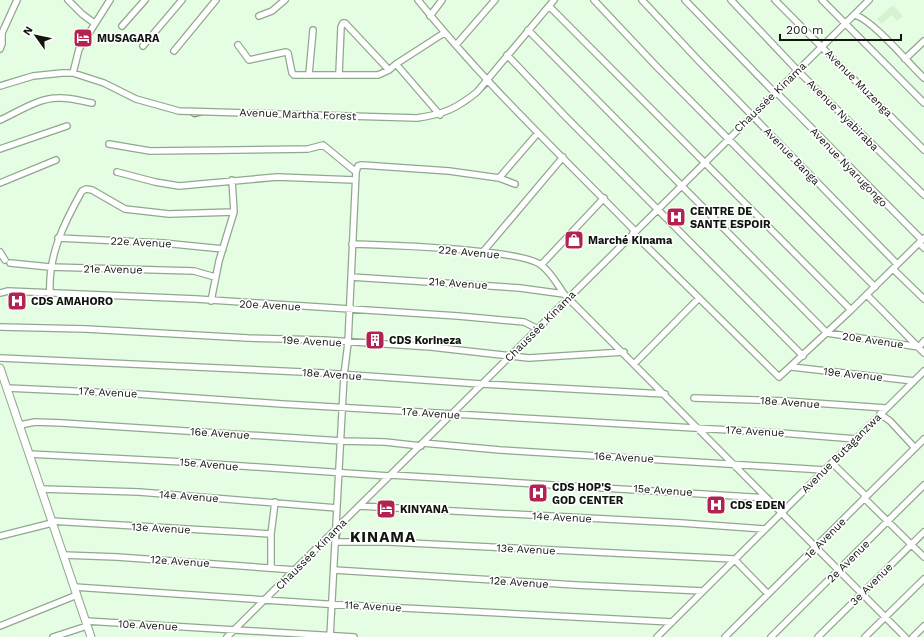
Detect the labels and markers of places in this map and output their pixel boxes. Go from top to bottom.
hotel icon: MUSAGARA [72,27,94,49]
place label: MUSAGARA [97,32,160,45]
place label: CENTRE DE SANTE ESPOIR [690,205,771,231]
hospital icon: CENTRE DE SANTE ESPOIR [665,206,687,228]
shop icon: Marché Kinama [563,229,585,251]
place label: Marché Kinama [588,234,673,247]
hospital icon: CDS AMAHORO [6,290,28,312]
place label: CDS AMAHORO [31,295,113,308]
building icon: CDS Korineza [364,329,386,351]
place label: CDS Korineza [389,334,462,347]
place label: CDS HOP'S GOD CENTER [552,481,624,507]
hospital icon: CDS HOP'S GOD CENTER [527,482,549,504]
hospital icon: CDS EDEN [705,494,727,516]
hotel icon: KINYANA [375,498,397,520]
place label: CDS EDEN [730,499,786,512]
place label: KINYANA [400,503,449,516]

